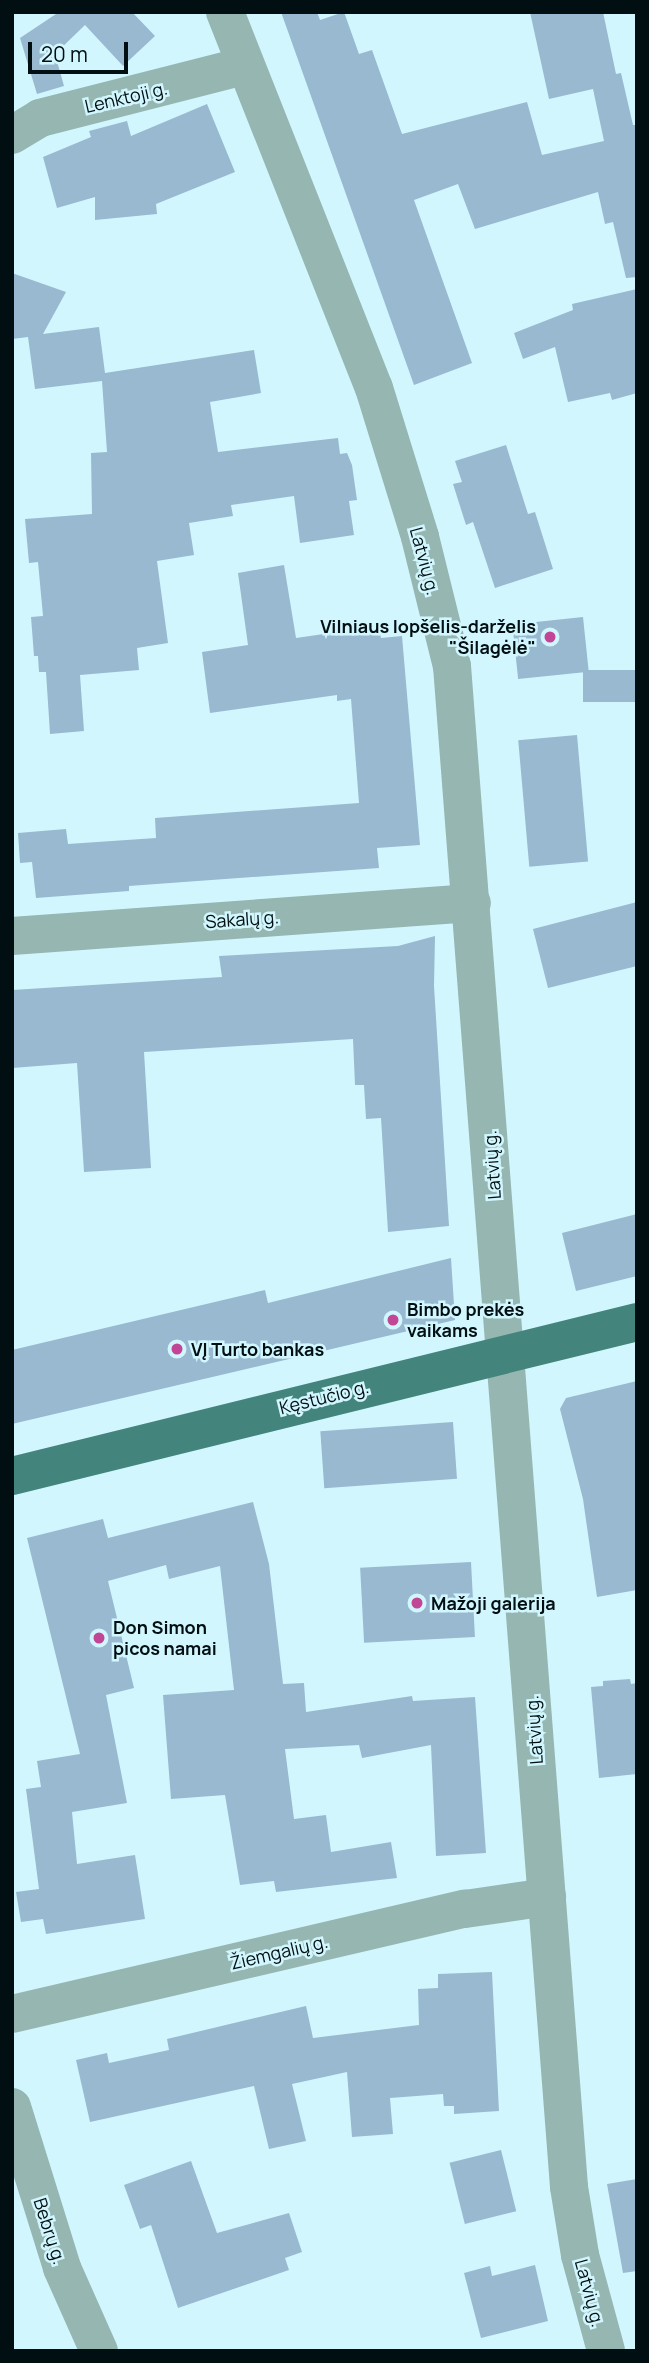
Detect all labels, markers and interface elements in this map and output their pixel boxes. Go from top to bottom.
scale bar [32,28,131,72]
text: 20 m [41,40,88,68]
street label: Lenktoji g. [83,77,169,117]
street label: Latvių g. [406,525,444,597]
place label: Vilniaus lopšelis-darželis "Šilagėlė" [320,616,536,658]
marker: Vilniaus lopšelis-darželis "Šilagėlė" [542,629,558,645]
street label: Sakalų g. [204,906,280,932]
street label: Latvių g. [479,1130,505,1200]
place label: Bimbo prekės vaikams [407,1299,524,1342]
marker: Bimbo prekės vaikams [385,1312,401,1328]
place label: VĮ Turto bankas [191,1338,324,1360]
marker: VĮ Turto bankas [169,1341,185,1357]
street label: Kęstučio g. [277,1375,371,1419]
place label: Mažoji galerija [431,1592,556,1614]
marker: Mažoji galerija [409,1595,425,1611]
place label: Don Simon picos namai [113,1617,217,1660]
marker: Don Simon picos namai [91,1630,107,1646]
street label: Latvių g. [521,1695,547,1765]
street label: Žiemgalių g. [228,1930,330,1974]
street label: Bebrų g. [29,2195,71,2267]
street label: Latvių g. [571,2257,609,2329]

